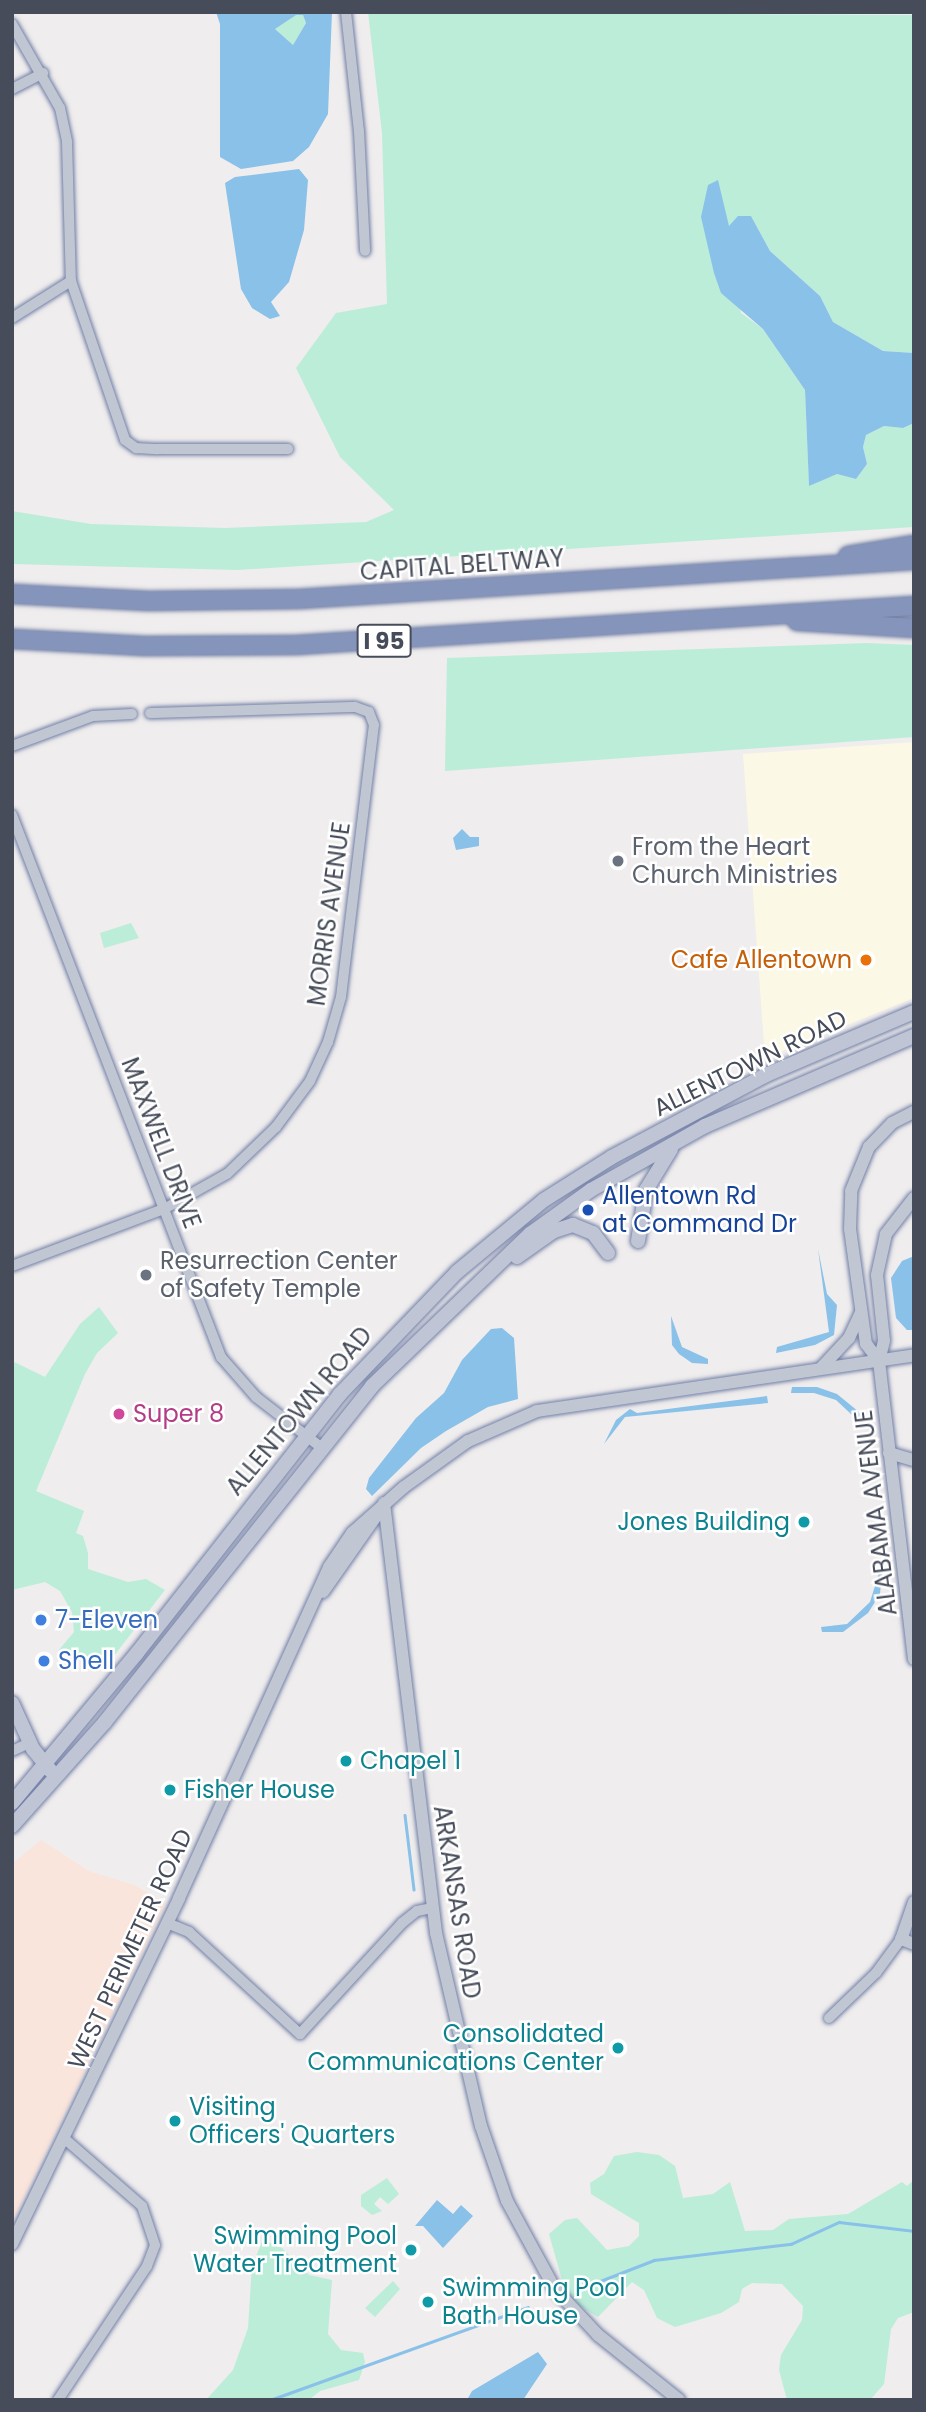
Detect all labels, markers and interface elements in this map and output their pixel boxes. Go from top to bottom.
street label: CAPITAL BELTWAY [359,544,565,586]
road number: I 95 [356,622,412,660]
street label: MORRIS AVENUE [302,820,356,1008]
place label: From the Heart Church Ministries [632,833,838,889]
marker: From the Heart Church Ministries [610,853,626,869]
place label: Cafe Allentown [671,946,852,974]
marker: Cafe Allentown [858,952,874,968]
street label: ALLENTOWN ROAD [649,1004,851,1122]
street label: MAXWELL DRIVE [115,1054,207,1232]
place label: Allentown Rd at Command Dr [602,1182,797,1238]
marker: Allentown Rd at Command Dr [580,1202,596,1218]
place label: Resurrection Center of Safety Temple [160,1247,398,1303]
marker: Resurrection Center of Safety Temple [138,1267,154,1283]
street label: ALLENTOWN ROAD [220,1321,378,1501]
place label: Super 8 [133,1400,224,1428]
marker: Super 8 [111,1406,127,1422]
street label: ALABAMA AVENUE [849,1409,903,1617]
place label: Jones Building [617,1508,790,1536]
marker: Jones Building [796,1514,812,1530]
place label: 7-Eleven [55,1606,158,1634]
marker: 7-Eleven [33,1612,49,1628]
place label: Shell [58,1647,114,1675]
marker: Shell [36,1653,52,1669]
place label: Chapel 1 [360,1747,461,1775]
marker: Chapel 1 [338,1753,354,1769]
place label: Fisher House [184,1776,335,1804]
marker: Fisher House [162,1782,178,1798]
street label: ARKANSAS ROAD [427,1803,487,2001]
street label: WEST PERIMETER ROAD [62,1824,198,2074]
place label: Consolidated Communications Center [308,2020,604,2076]
marker: Consolidated Communications Center [610,2040,626,2056]
place label: Visiting Officers' Quarters [189,2093,395,2149]
marker: Visiting Officers' Quarters [167,2113,183,2129]
place label: Swimming Pool Water Treatment [193,2222,397,2278]
marker: Swimming Pool Water Treatment [403,2242,419,2258]
place label: Swimming Pool Bath House [442,2274,626,2330]
marker: Swimming Pool Bath House [420,2294,436,2310]

